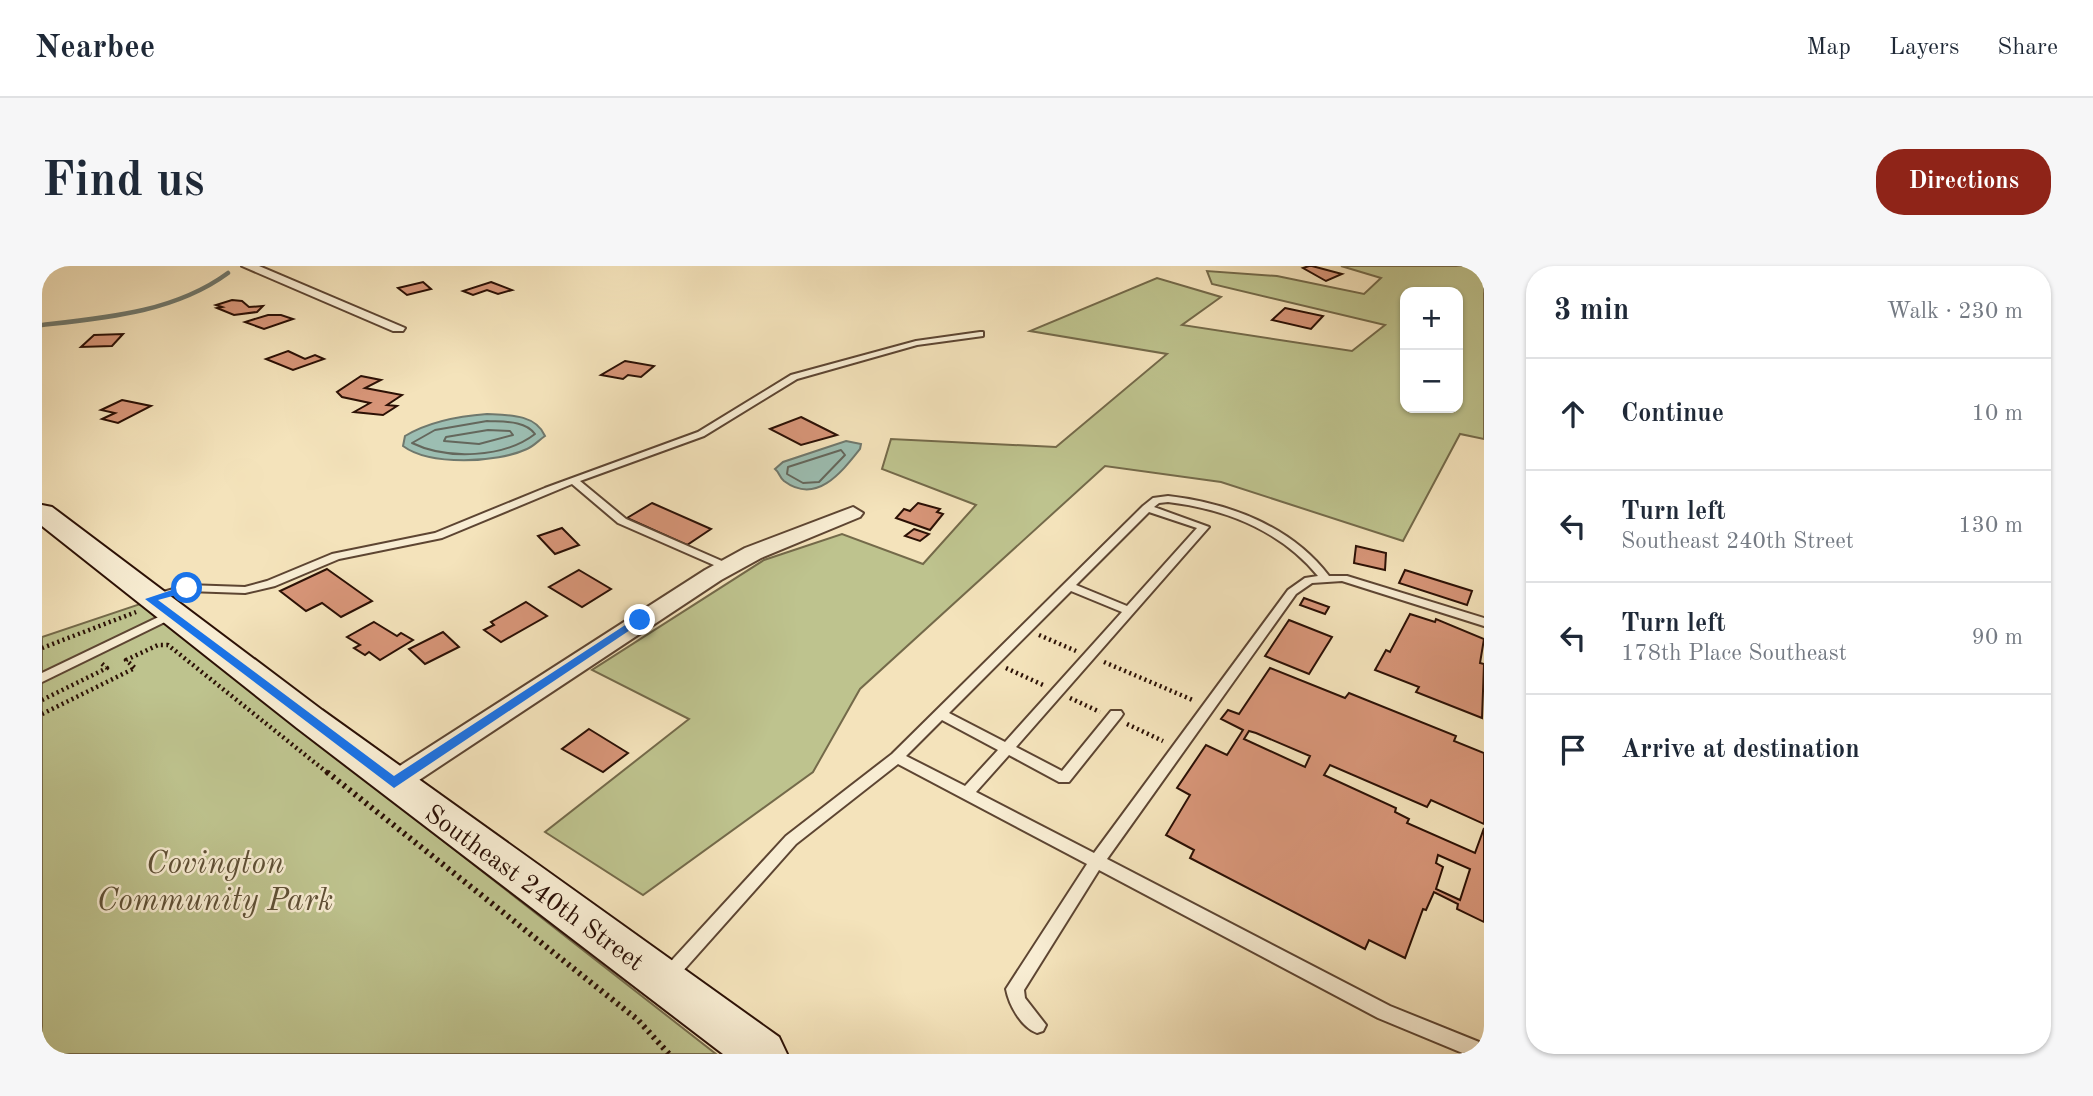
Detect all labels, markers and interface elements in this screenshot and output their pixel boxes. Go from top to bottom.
text: Nearbee [35,32,155,65]
text: Map [1807,36,1851,60]
text: Layers [1889,36,1959,60]
text: Share [1997,36,2058,60]
button: Directions [1876,149,2051,215]
text: Find us [42,158,205,207]
map controls [1400,287,1463,413]
button: + [1400,287,1463,350]
text: 3 min [1554,296,1629,326]
text: Walk · 230 m [1887,300,2023,323]
button: − [1400,350,1463,413]
icon: ahead [1554,395,1592,433]
text: Continue [1621,401,1724,427]
text: 10 m [1972,402,2023,425]
text: Turn left [1621,499,1726,525]
icon: left [1554,507,1592,545]
text: 130 m [1958,514,2023,537]
text: Southeast 240th Street [1621,530,1854,553]
route start [171,572,202,603]
route end [624,604,655,635]
text: Turn left [1621,611,1726,637]
icon: left [1554,619,1592,657]
text: 90 m [1972,626,2023,649]
text: 178th Place Southeast [1621,642,1847,665]
icon: arrive [1554,731,1592,769]
text: Arrive at destination [1621,737,1860,763]
street label: Southeast 240th Street [420,801,648,977]
park label: Covington Community Park [97,849,333,918]

